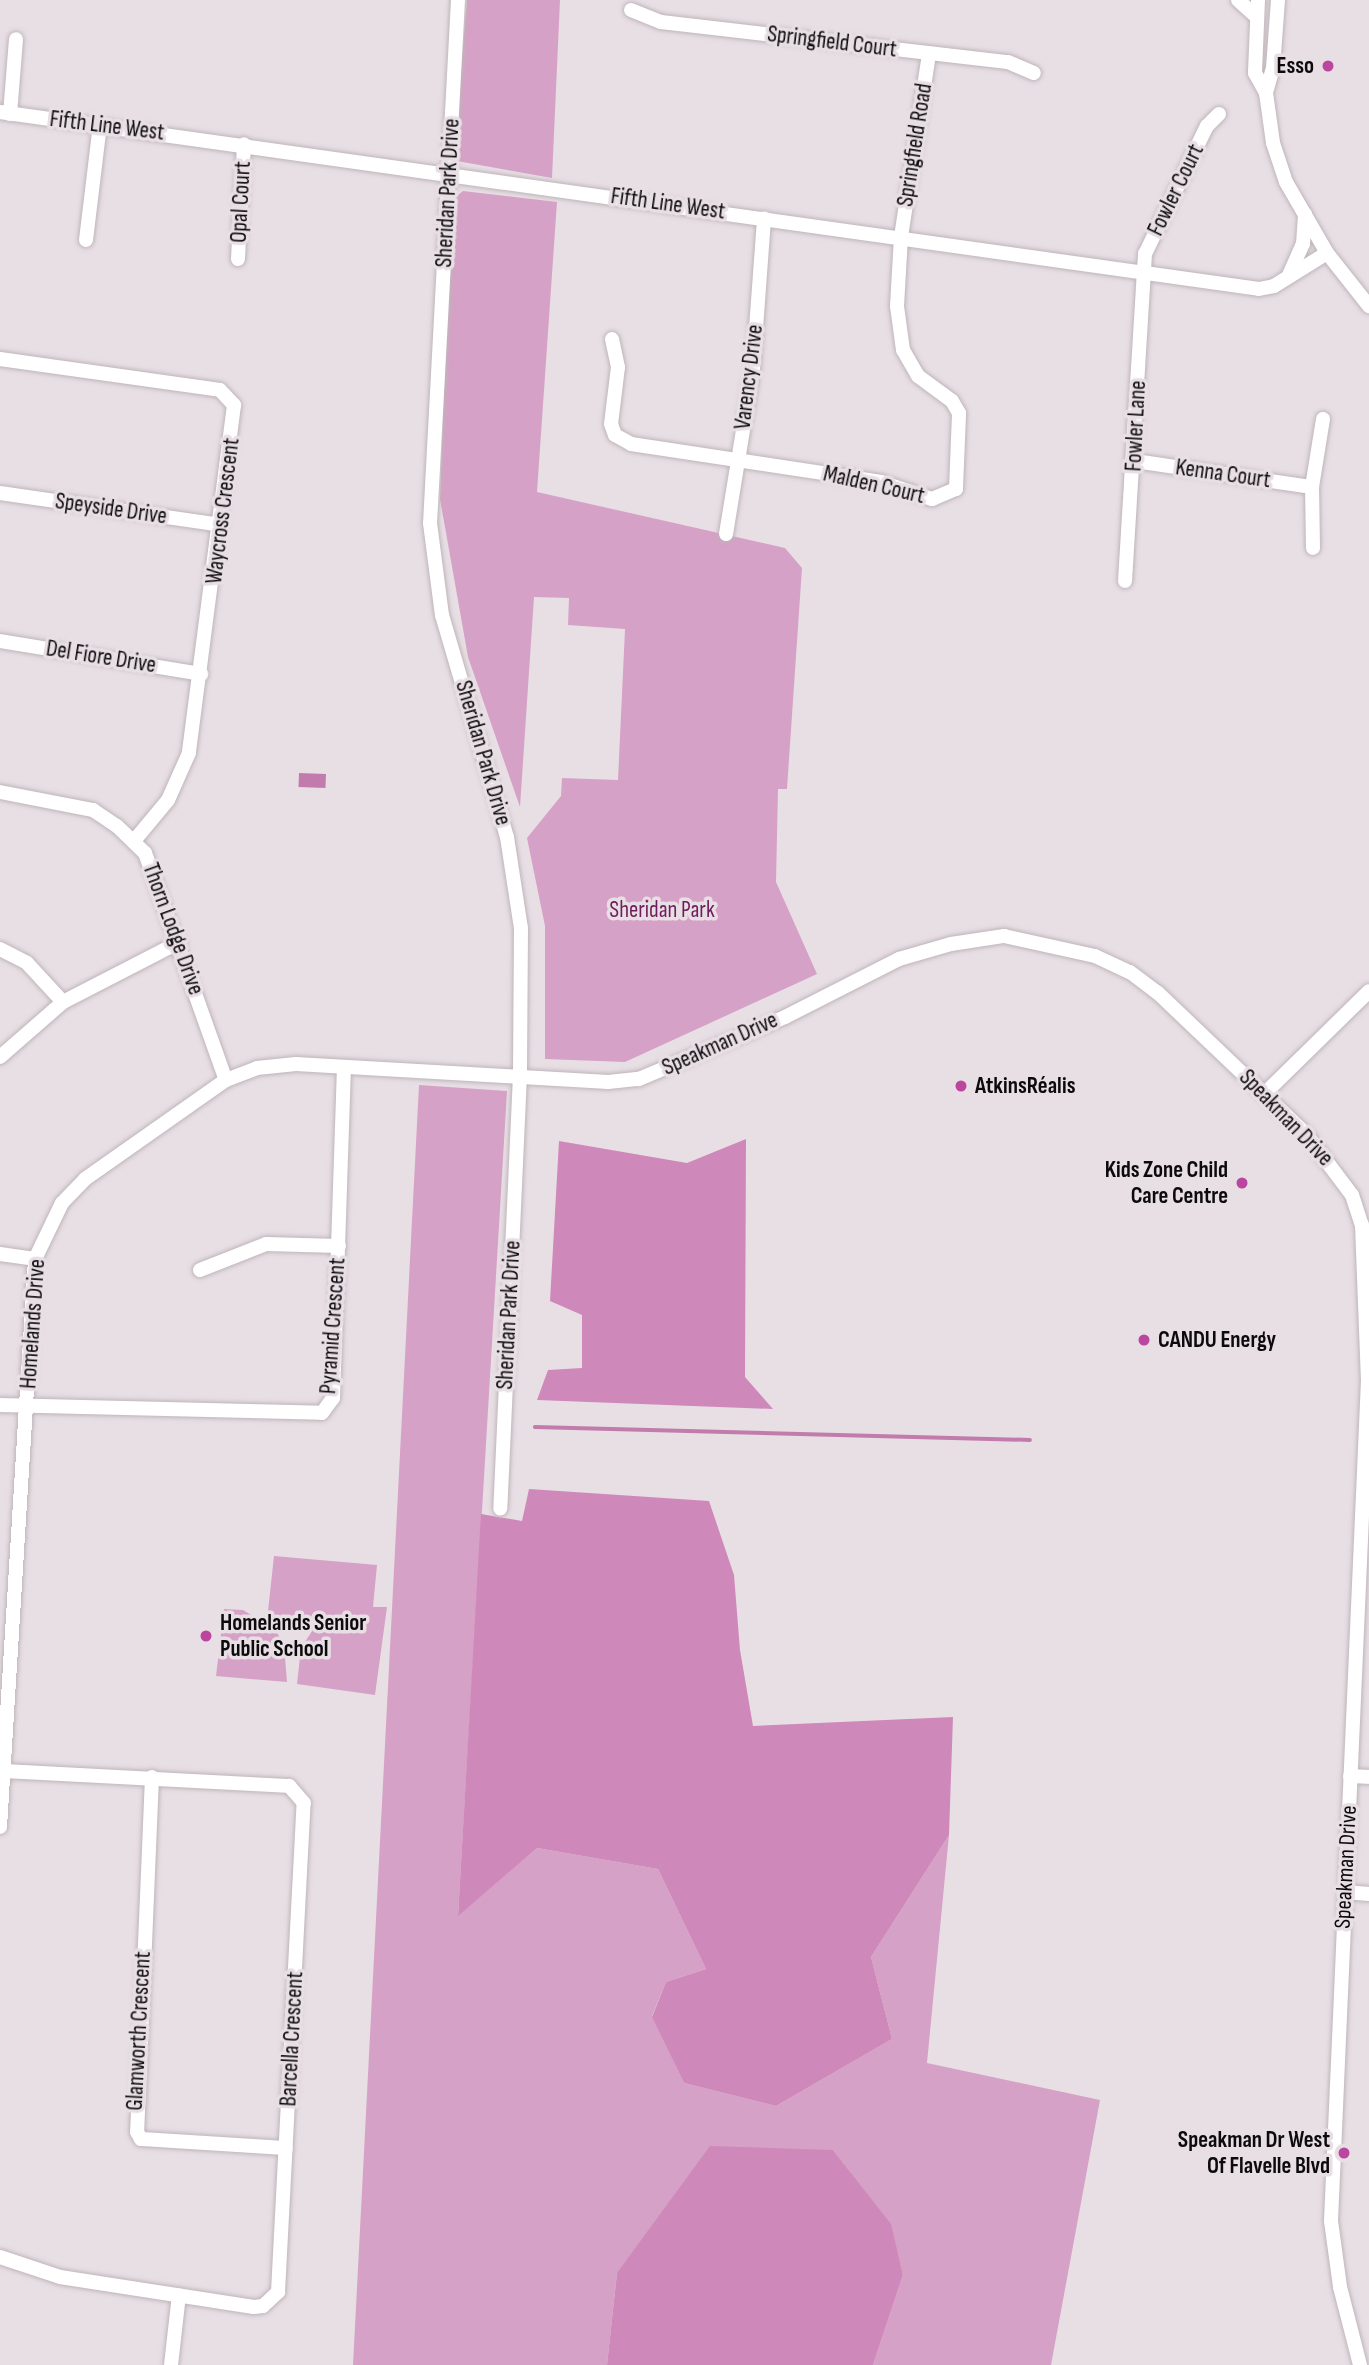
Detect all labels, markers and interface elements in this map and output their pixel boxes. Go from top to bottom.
street label: Springfield Court [766,20,898,64]
place label: Esso [1277,52,1314,80]
marker: Esso [1320,58,1336,74]
street label: Springfield Road [892,81,938,209]
street label: Fifth Line West [48,105,166,147]
street label: Sheridan Park Drive [430,118,466,268]
street label: Fowler Court [1142,140,1210,240]
street label: Opal Court [225,161,257,243]
street label: Fifth Line West [609,182,727,226]
street label: Varency Drive [729,323,769,431]
street label: Fowler Lane [1120,380,1152,472]
street label: Waycross Crescent [200,437,246,585]
street label: Kenna Court [1174,454,1272,494]
street label: Malden Court [821,460,927,510]
street label: Speyside Drive [53,488,169,530]
street label: Del Fiore Drive [44,635,158,679]
street label: Sheridan Park Drive [449,677,517,829]
street label: Thorn Lodge Drive [136,859,210,999]
park label: Sheridan Park [609,896,715,924]
street label: Speakman Drive [658,1006,782,1082]
street label: Speakman Drive [1233,1064,1339,1172]
place label: AtkinsRéalis [975,1072,1076,1100]
marker: AtkinsRéalis [953,1078,969,1094]
place label: Kids Zone Child Care Centre [1105,1156,1228,1210]
marker: Kids Zone Child Care Centre [1234,1175,1250,1191]
street label: Sheridan Park Drive [491,1240,527,1390]
street label: Pyramid Crescent [314,1257,352,1395]
street label: Homelands Drive [15,1258,51,1390]
place label: CANDU Energy [1158,1326,1276,1354]
marker: CANDU Energy [1136,1332,1152,1348]
place label: Homelands Senior Public School [220,1609,366,1663]
marker: Homelands Senior Public School [198,1628,214,1644]
street label: Speakman Drive [1329,1805,1363,1929]
street label: Glamworth Crescent [121,1951,157,2111]
street label: Barcella Crescent [275,1971,309,2107]
place label: Speakman Dr West Of Flavelle Blvd [1178,2126,1330,2180]
marker: Speakman Dr West Of Flavelle Blvd [1336,2145,1352,2161]

